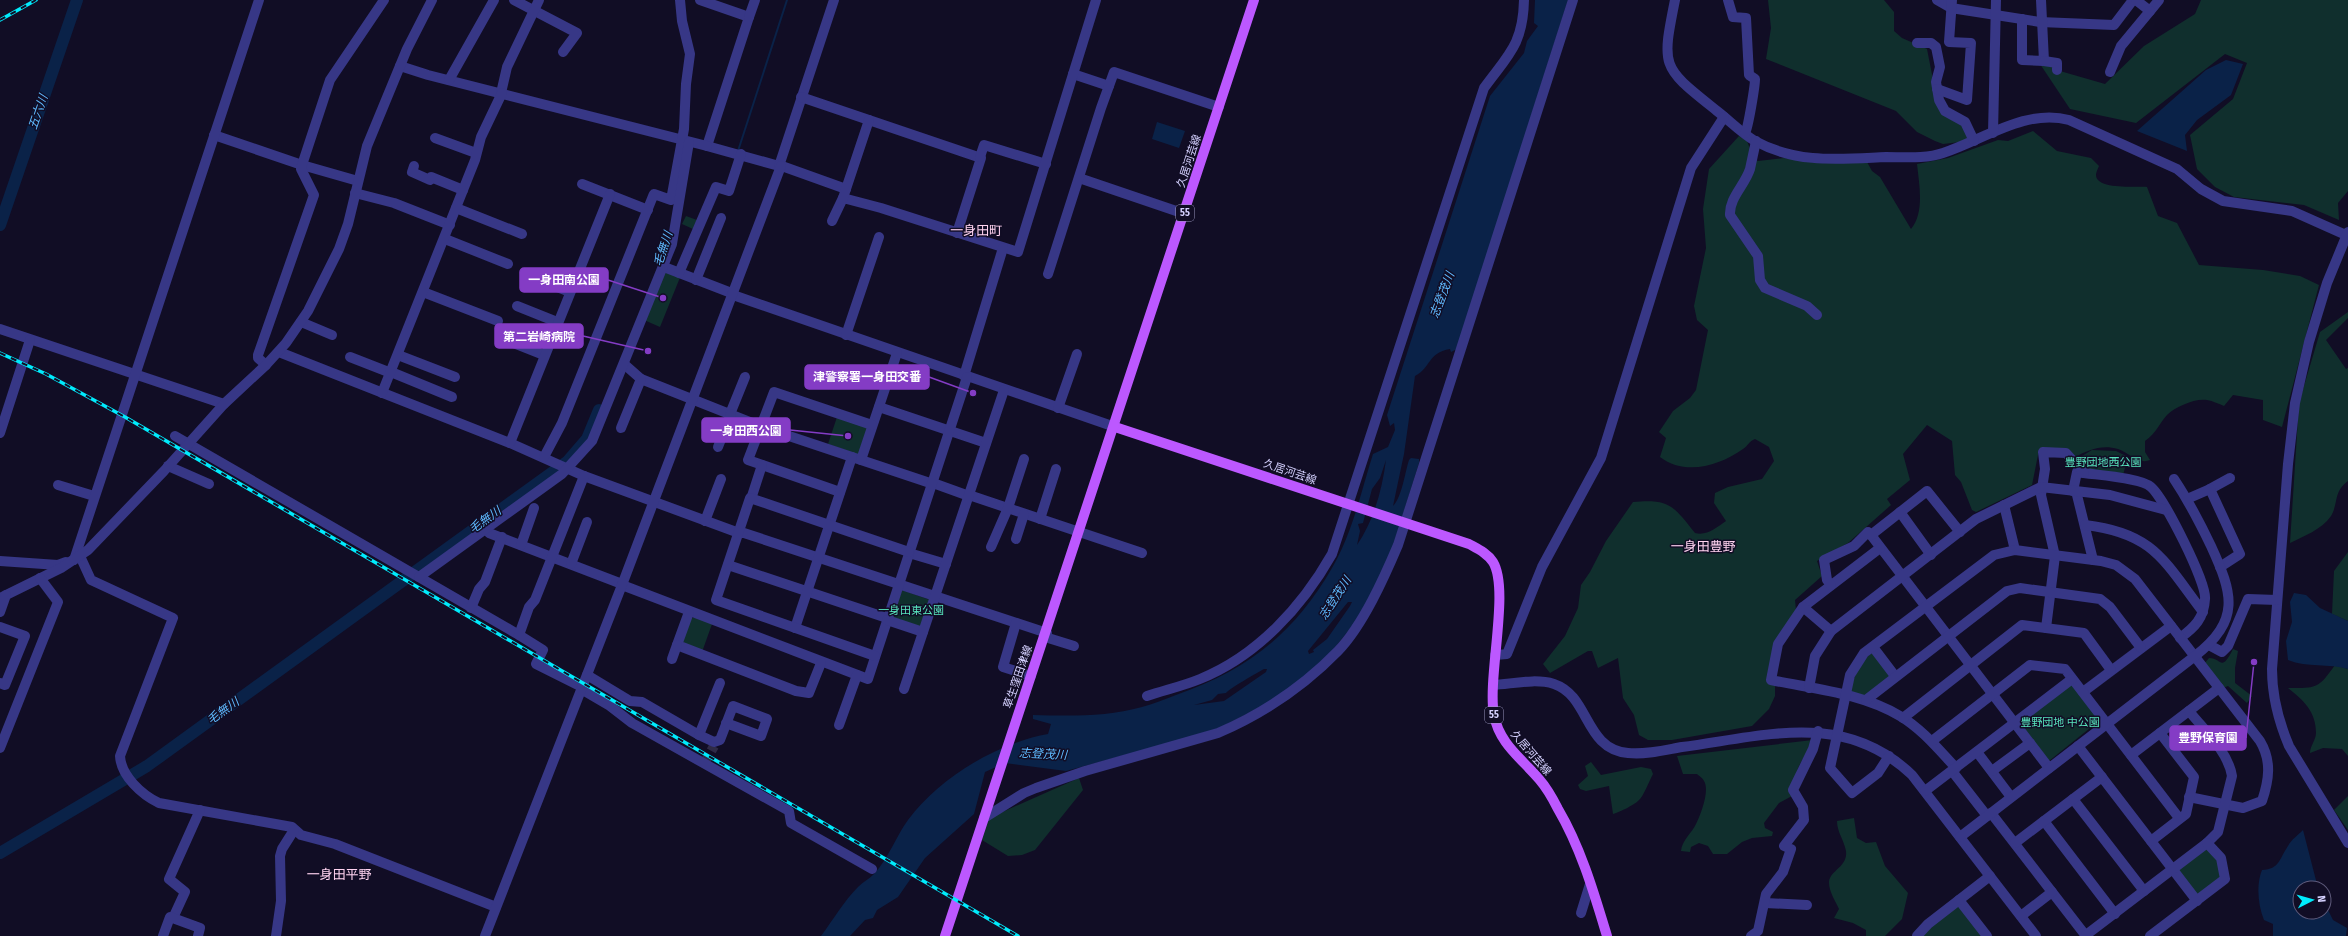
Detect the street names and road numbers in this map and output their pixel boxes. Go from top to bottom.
street label: 久居河芸線 [1174,133,1204,189]
road number: 55 [1176,205,1194,221]
street label: 久居河芸線 [1262,457,1318,487]
street label: 草生窪田津線 [1001,644,1035,710]
road number: 55 [1485,707,1503,723]
street label: 久居河芸線 [1508,728,1554,778]

